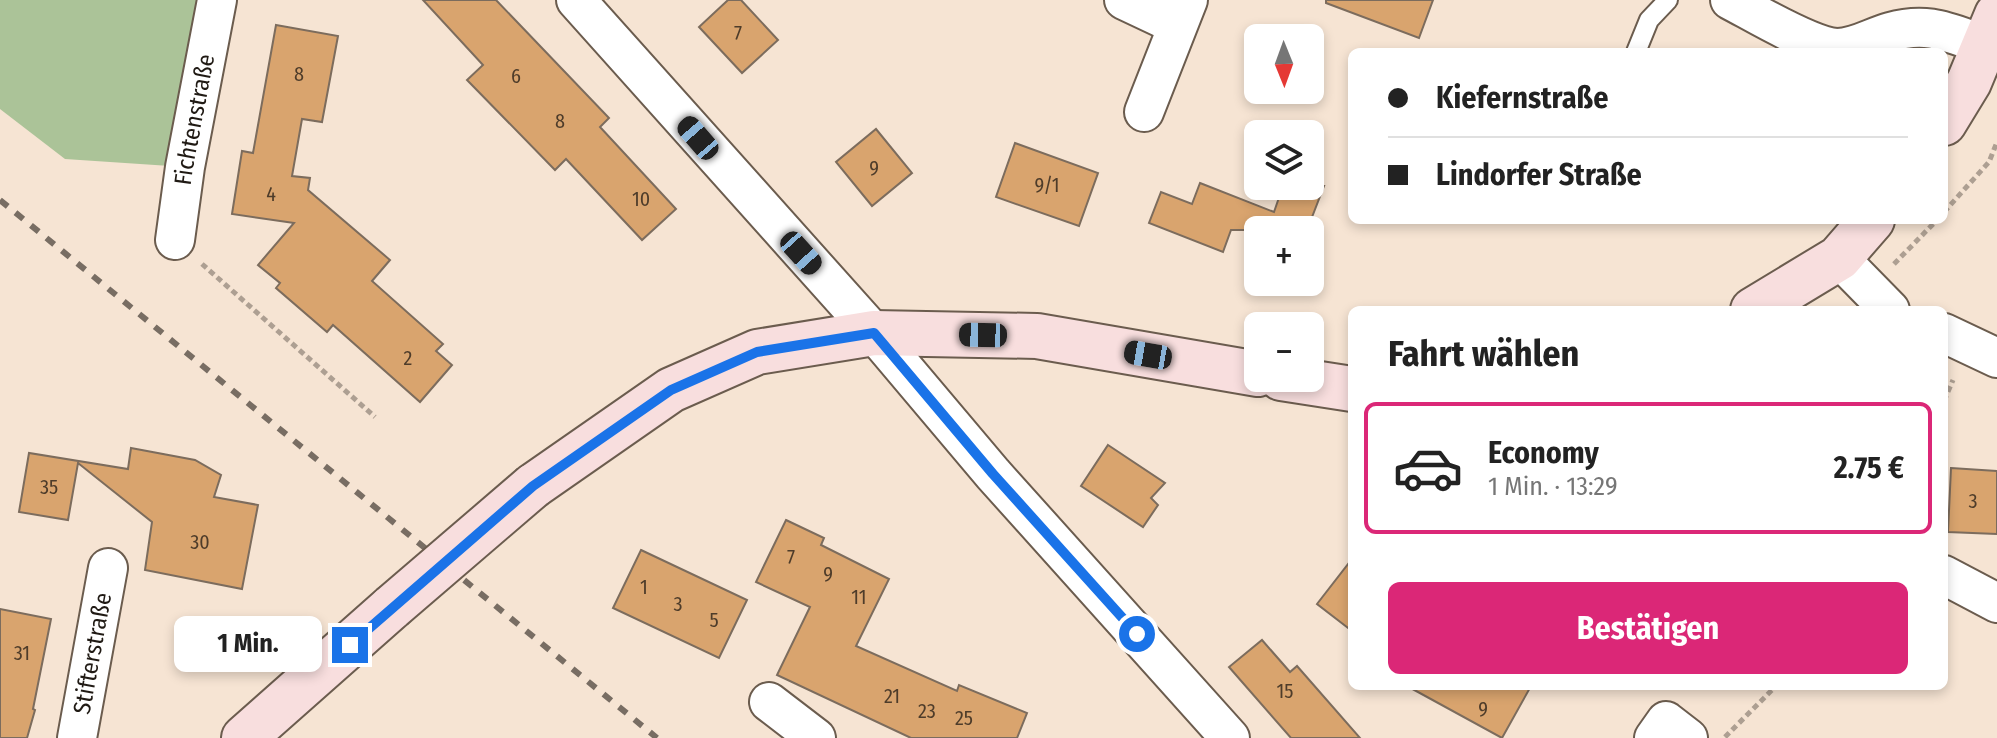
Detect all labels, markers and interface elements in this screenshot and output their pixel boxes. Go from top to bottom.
house number: 7 [734,21,742,45]
north arrow [1244,24,1324,104]
map controls [1244,24,1324,392]
street label: Fichtenstraße [169,52,220,187]
house number: 8 [294,62,304,86]
house number: 6 [511,64,521,88]
text: Kiefernstraße [1436,80,1608,116]
house number: 8 [555,109,565,133]
car [673,112,723,164]
button: layers [1244,120,1324,200]
house number: 9 [869,156,879,180]
text: Lindorfer Straße [1436,157,1642,193]
house number: 9/1 [1035,173,1059,197]
house number: 4 [266,182,276,206]
house number: 10 [632,187,650,211]
button: + [1244,216,1324,296]
car [776,227,826,279]
button: − [1244,312,1324,392]
car [959,323,1007,347]
text: Fahrt wählen [1388,332,1579,376]
car [1122,339,1174,371]
house number: 2 [404,346,413,370]
icon: car [1392,432,1464,504]
text: Economy [1488,435,1599,471]
text: 2.75 € [1834,450,1904,486]
text: 1 Min. · 13:29 [1488,471,1618,502]
house number: 35 [40,475,58,499]
house number: 3 [1968,489,1978,513]
house number: 30 [190,530,210,554]
house number: 7 [787,545,795,569]
house number: 9 [823,562,833,586]
house number: 1 [640,575,648,599]
button: Bestätigen [1388,582,1908,674]
house number: 11 [851,585,867,609]
street label: Stifterstraße [68,590,117,716]
house number: 3 [673,592,683,616]
house number: 5 [709,608,719,632]
route start [1119,616,1155,652]
callout: 1 Min. [174,617,322,673]
route end [332,627,368,663]
text: 1 Min. [217,628,279,659]
house number: 31 [14,641,30,665]
house number: 15 [1277,679,1293,703]
house number: 21 [884,684,900,708]
house number: 9 [1478,697,1488,721]
house number: 23 [918,699,936,723]
house number: 25 [955,706,973,730]

